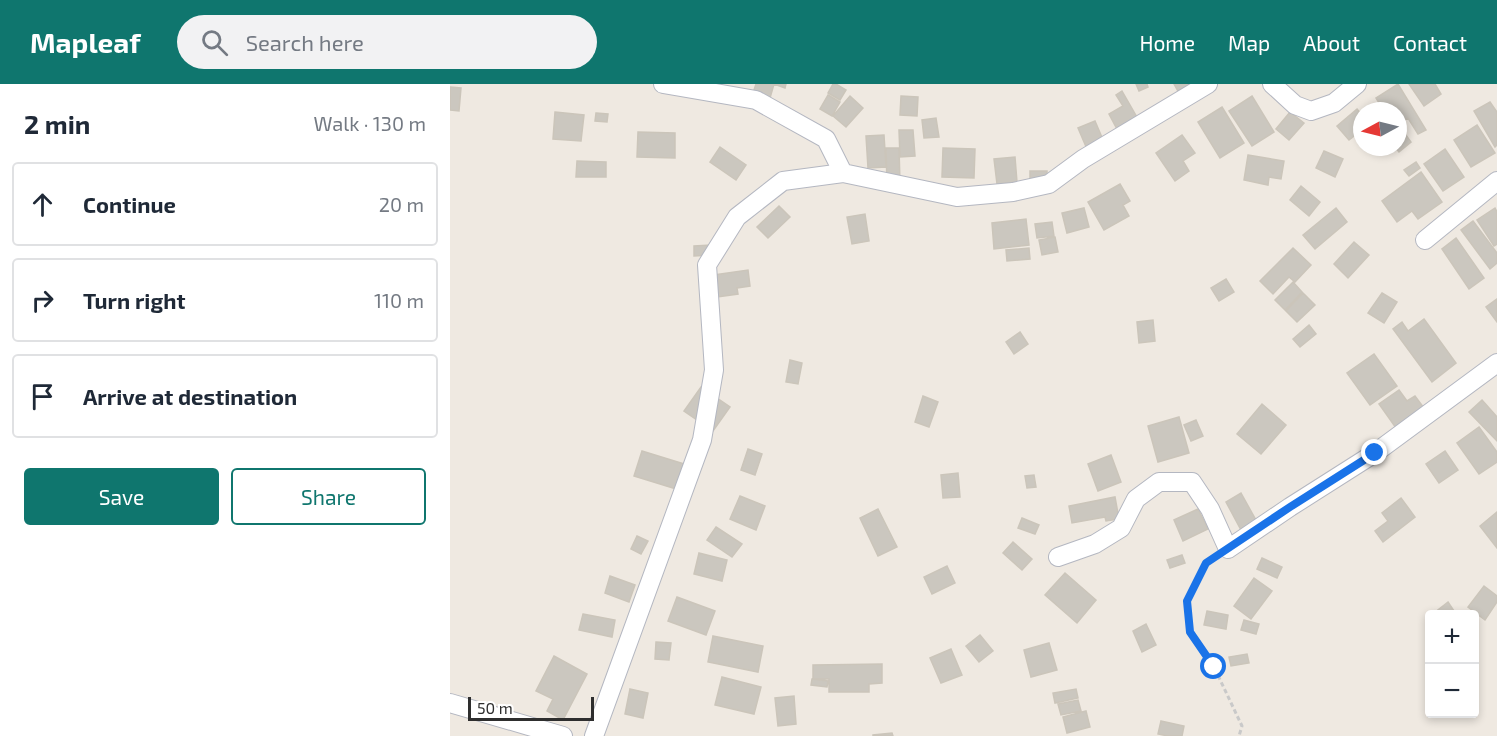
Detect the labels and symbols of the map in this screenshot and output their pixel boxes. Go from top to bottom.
north arrow [1353,102,1407,156]
route end [1361,439,1387,465]
route start [1200,653,1226,679]
scale bar [468,694,594,722]

